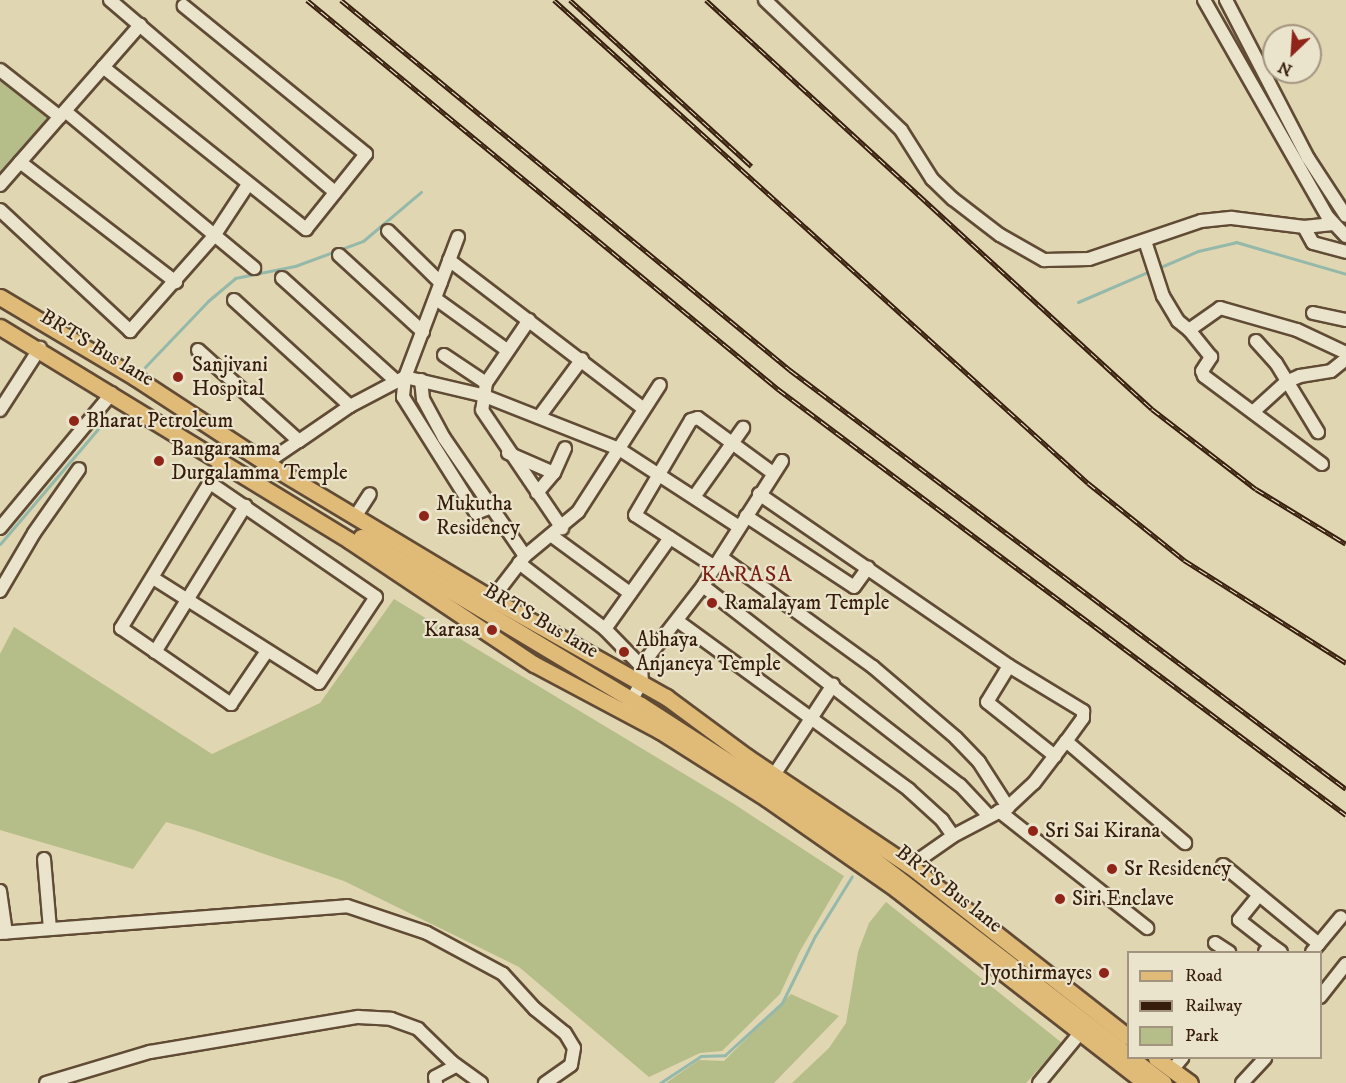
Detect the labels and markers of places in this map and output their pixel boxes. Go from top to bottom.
place label: Sanjivani Hospital [192,352,268,402]
marker: Sanjivani Hospital [169,368,187,386]
place label: Bharat Petroleum [86,408,233,434]
marker: Bharat Petroleum [67,414,81,428]
place label: Bangaramma Durgalamma Temple [171,436,348,486]
marker: Bangaramma Durgalamma Temple [152,454,166,468]
place label: Mukutha Residency [436,491,520,541]
marker: Mukutha Residency [417,509,431,523]
place label: Ramalayam Temple [724,590,889,616]
marker: Ramalayam Temple [705,596,719,610]
place label: Karasa [424,617,480,643]
marker: Karasa [485,623,499,637]
place label: Abhaya Anjaneya Temple [636,627,781,677]
marker: Abhaya Anjaneya Temple [617,645,631,659]
place label: Sri Sai Kirana [1045,818,1160,844]
marker: Sri Sai Kirana [1026,824,1040,838]
place label: Sr Residency [1124,856,1231,882]
marker: Sr Residency [1105,862,1119,876]
place label: Siri Enclave [1072,886,1174,912]
marker: Siri Enclave [1053,892,1067,906]
place label: Jyothirmayes [983,960,1092,986]
marker: Jyothirmayes [1097,966,1111,980]

